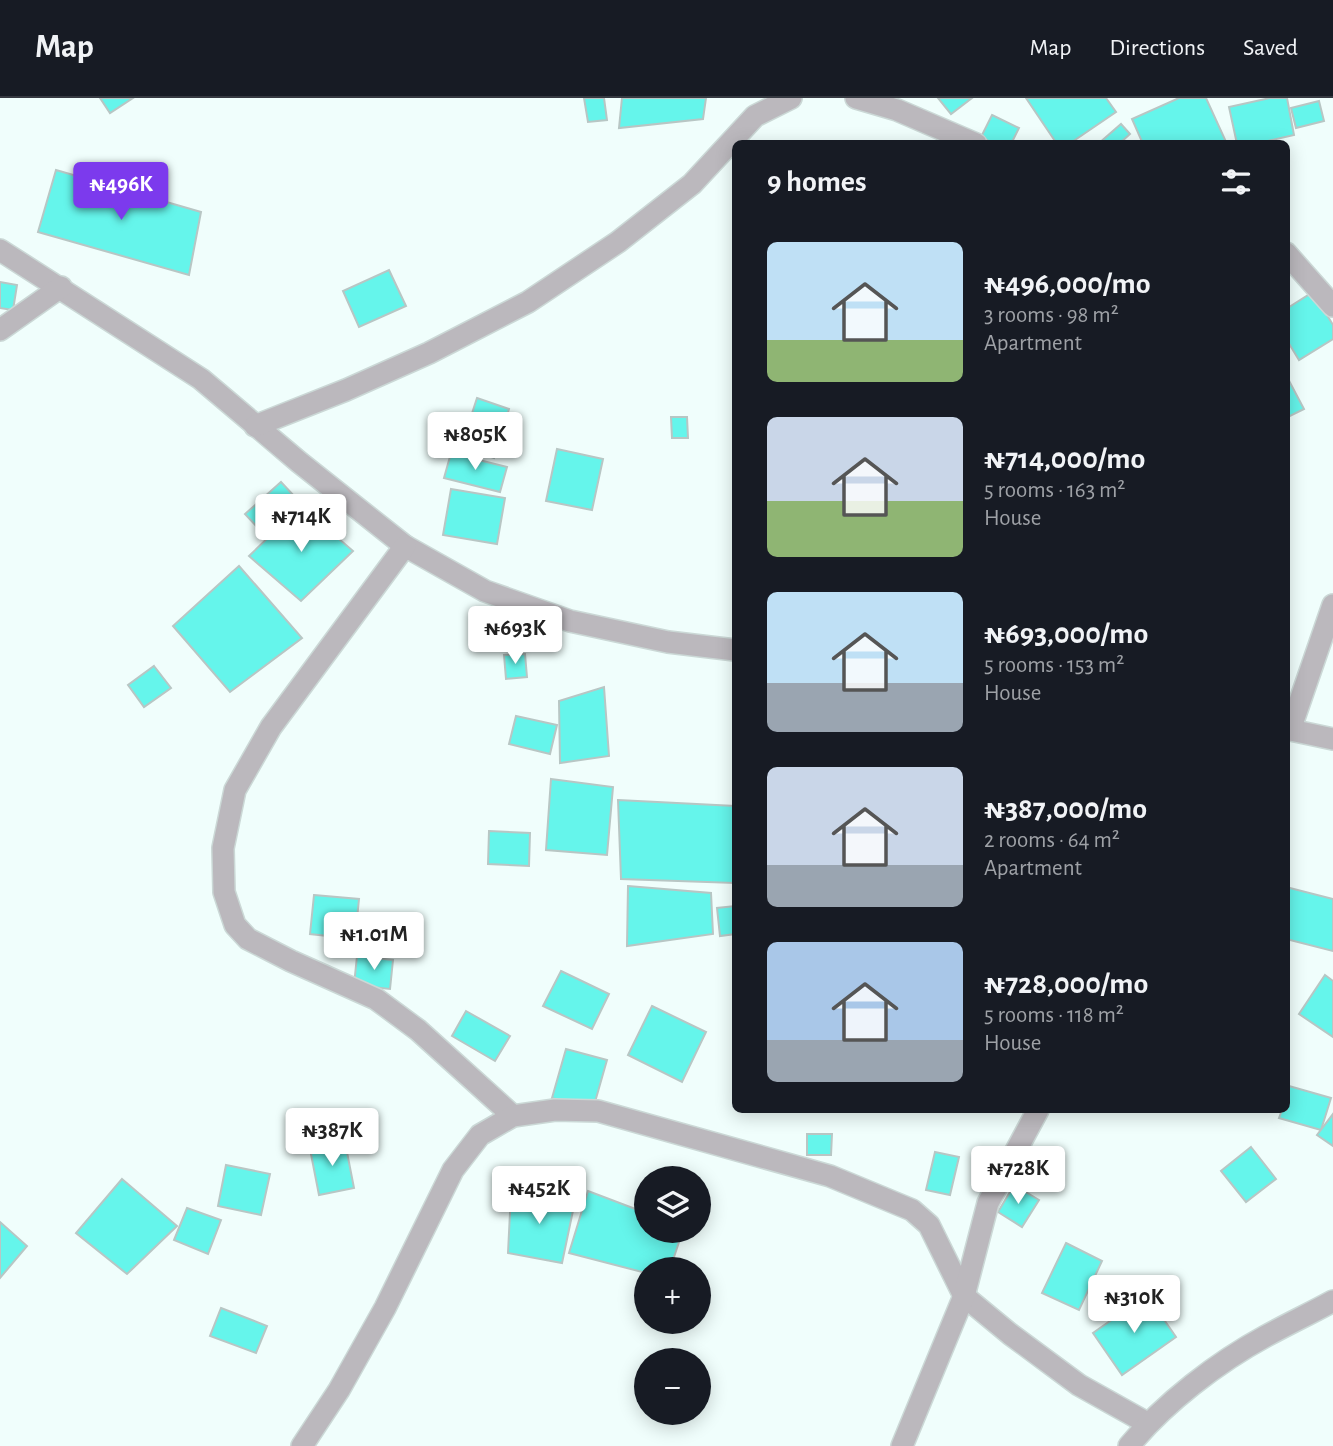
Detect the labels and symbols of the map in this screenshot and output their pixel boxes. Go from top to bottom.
pin: ₦496K [72,162,170,222]
pin: ₦805K [426,412,524,472]
pin: ₦714K [252,494,350,554]
pin: ₦693K [466,606,564,666]
pin: ₦1.01M [317,912,431,972]
pin: ₦387K [283,1108,381,1168]
pin: ₦728K [969,1146,1067,1206]
pin: ₦452K [490,1166,588,1226]
pin: ₦310K [1085,1276,1183,1335]

